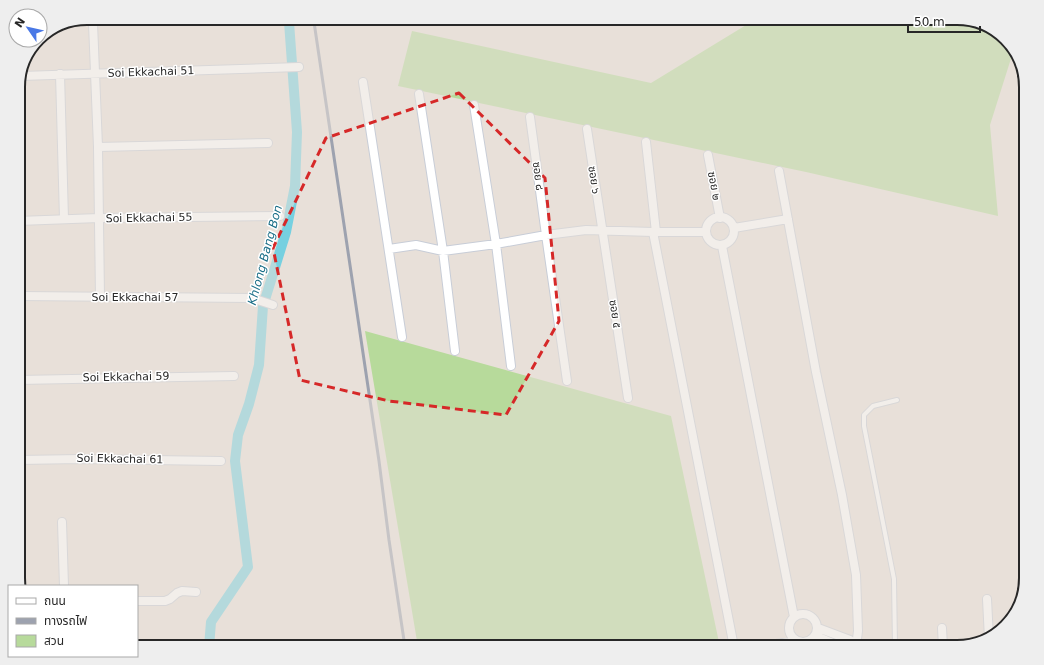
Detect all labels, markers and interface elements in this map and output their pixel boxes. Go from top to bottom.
north arrow [8,8,48,48]
scale bar [908,8,980,34]
text: N [12,15,28,30]
text: 50 m [914,15,945,29]
street label: Soi Ekkachai 51 [107,64,195,80]
street label: ซอย ๘ [530,161,546,191]
street label: ซอย ๖ [585,165,603,195]
street label: ซอย ๒ [705,170,723,202]
water label: Khlong Bang Bon [245,203,285,307]
street label: Soi Ekkachai 55 [105,211,193,225]
street label: Soi Ekkachai 57 [92,291,178,304]
street label: ซอย ๕ [606,299,624,329]
street label: Soi Ekkachai 59 [82,370,170,384]
street label: Soi Ekkachai 61 [76,452,164,466]
legend [8,585,138,657]
text: ถนน [44,594,66,608]
text: ทางรถไฟ [44,614,87,628]
text: สวน [44,634,64,648]

